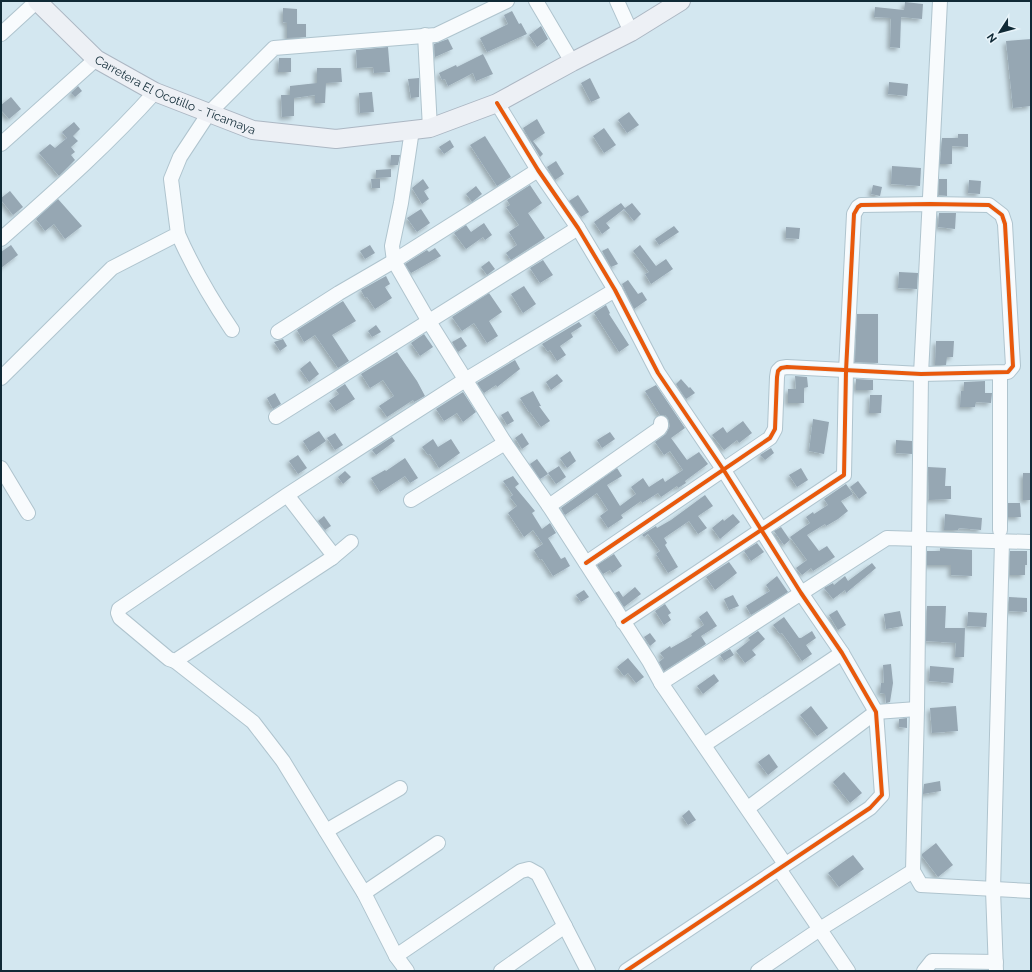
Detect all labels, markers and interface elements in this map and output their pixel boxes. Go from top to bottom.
north arrow [980,12,1020,52]
text: N [985,30,1000,45]
street label: Carretera El Ocotillo - Ticamaya [92,53,258,137]

